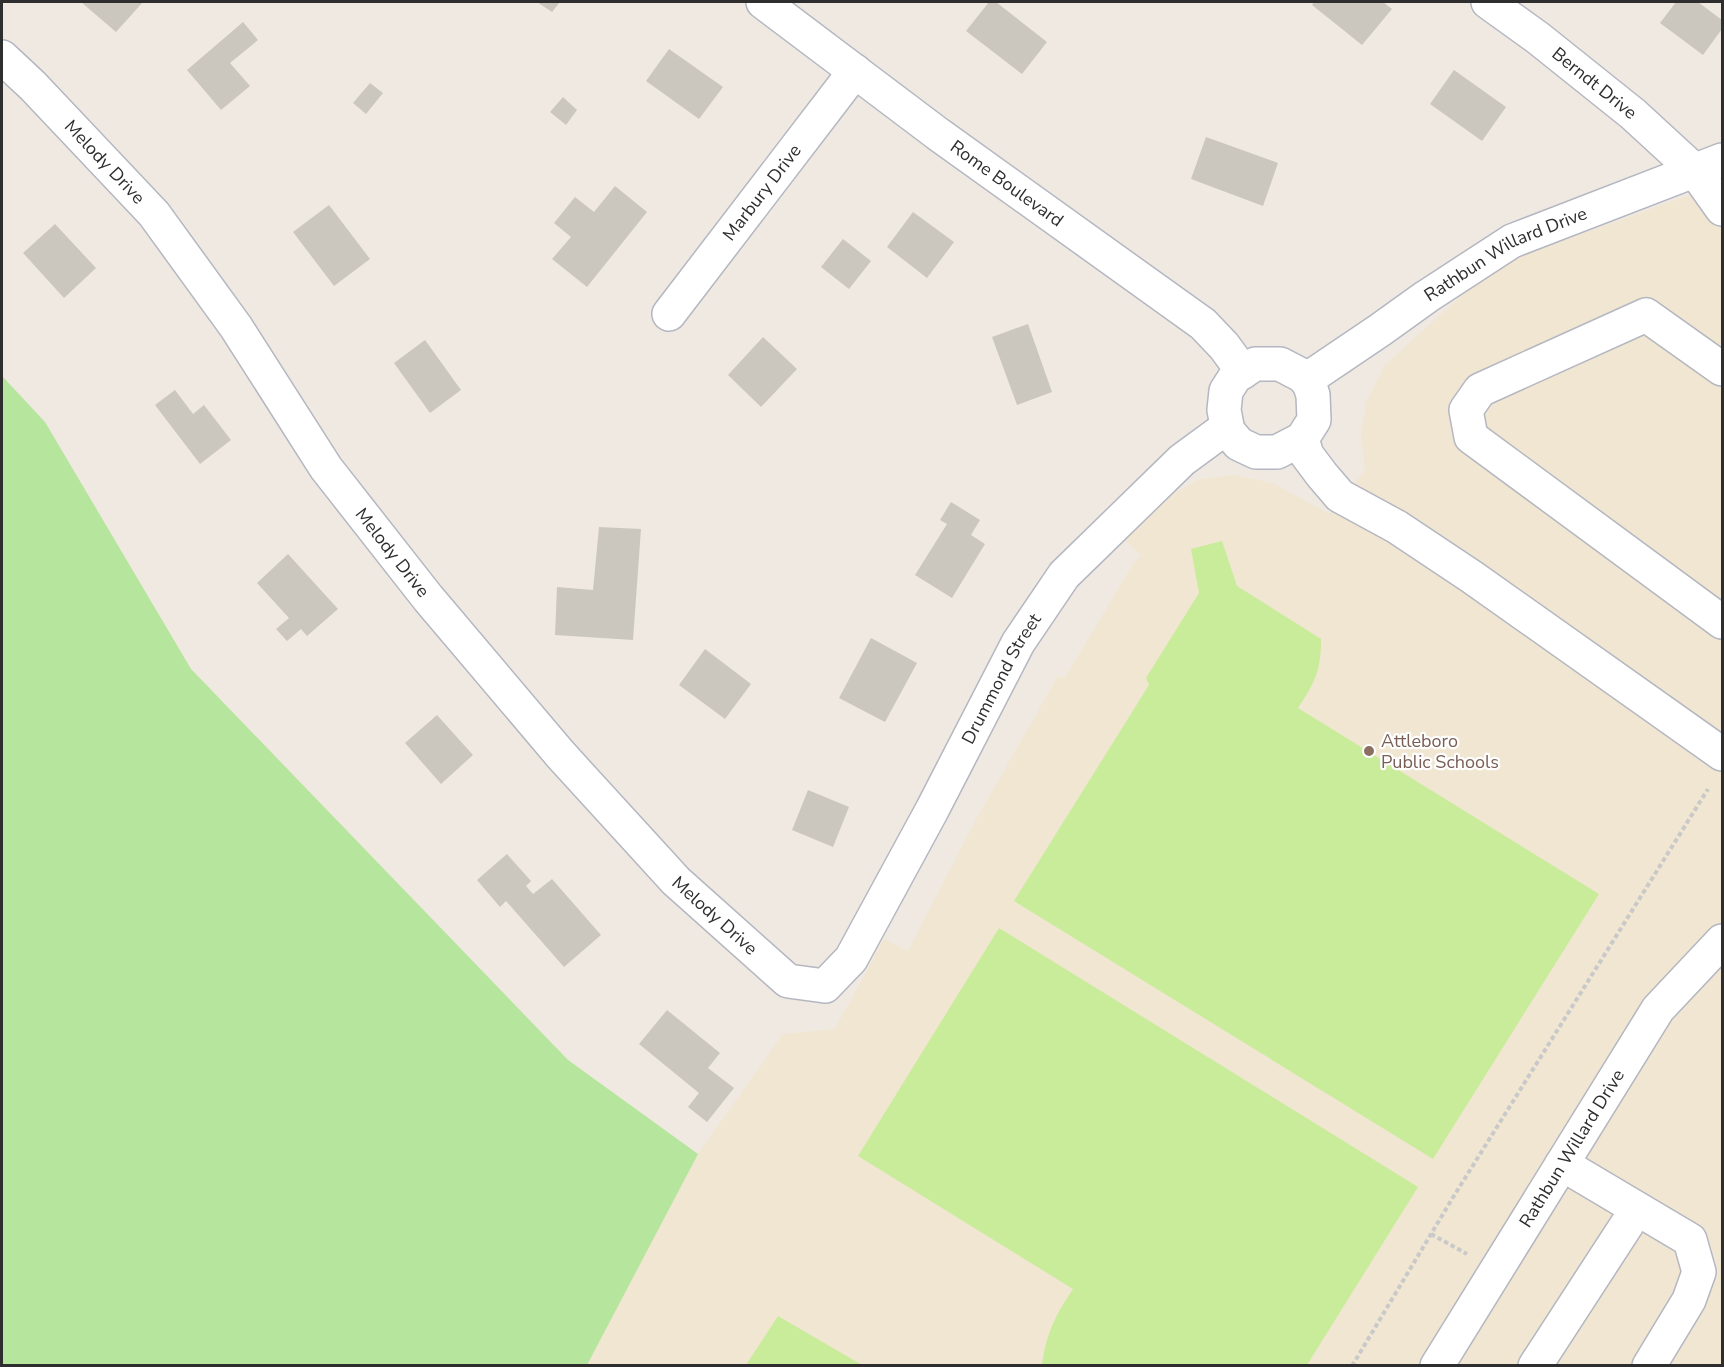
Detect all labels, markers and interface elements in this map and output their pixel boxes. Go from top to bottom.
street label: Berndt Drive [1547,42,1642,125]
street label: Melody Drive [59,115,150,209]
street label: Rome Boulevard [945,135,1068,232]
street label: Marbury Drive [717,139,807,246]
street label: Rathbun Willard Drive [1420,201,1590,307]
street label: Melody Drive [350,503,435,602]
street label: Drummond Street [956,608,1047,748]
place label: Attleboro Public Schools [1381,729,1499,774]
marker: Attleboro Public Schools [1362,744,1376,758]
street label: Melody Drive [667,871,763,960]
street label: Rathbun Willard Drive [1514,1065,1630,1232]

